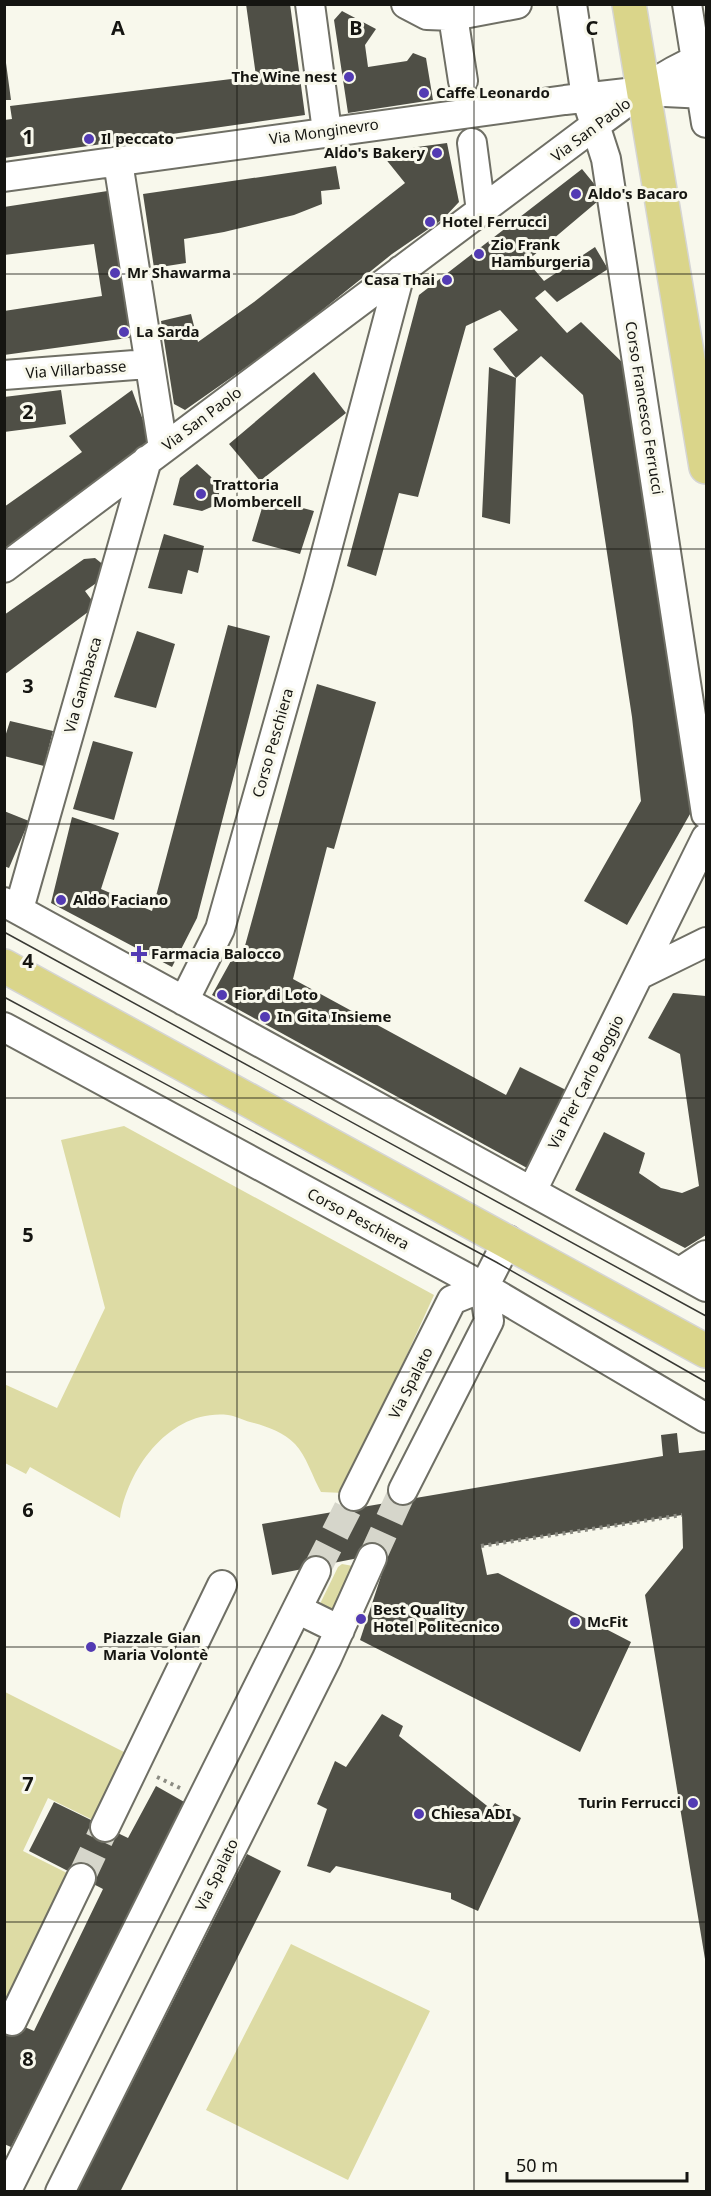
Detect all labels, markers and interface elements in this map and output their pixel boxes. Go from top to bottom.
text: A [111,14,125,41]
text: B [349,14,363,41]
text: C [586,14,599,41]
place label: The Wine nest [231,66,337,86]
marker: The Wine nest [342,70,356,84]
place label: Caffe Leonardo [436,82,550,102]
marker: Caffe Leonardo [417,86,431,100]
street label: Via San Paolo [547,93,634,166]
street label: Via Monginevro [268,113,380,149]
text: 1 [22,123,34,150]
place label: Il peccato [101,128,174,148]
marker: Il peccato [82,132,96,146]
place label: Aldo's Bakery [324,142,425,162]
marker: Aldo's Bakery [430,146,444,160]
place label: Aldo's Bacaro [588,183,688,203]
marker: Aldo's Bacaro [569,187,583,201]
place label: Hotel Ferrucci [442,211,547,231]
marker: Hotel Ferrucci [423,215,437,229]
place label: Zio Frank Hamburgeria [491,234,590,271]
marker: Zio Frank Hamburgeria [472,247,486,261]
place label: Mr Shawarma [127,262,231,282]
marker: Mr Shawarma [108,266,122,280]
place label: Casa Thai [364,269,435,289]
marker: Casa Thai [440,273,454,287]
street label: Corso Francesco Ferrucci [621,320,669,496]
place label: La Sarda [136,321,199,341]
marker: La Sarda [117,325,131,339]
street label: Via Villarbasse [25,356,127,382]
street label: Via San Paolo [158,382,245,455]
text: 2 [22,398,34,425]
place label: Trattoria Mombercell [213,474,302,511]
marker: Trattoria Mombercell [194,487,208,501]
street label: Via Gambasca [59,634,105,735]
text: 3 [22,672,34,699]
street label: Corso Peschiera [247,686,297,800]
place label: Aldo Faciano [73,889,168,909]
marker: Aldo Faciano [54,893,68,907]
place label: Farmacia Balocco [151,943,281,963]
text: 4 [22,947,34,974]
marker: Farmacia Balocco [132,947,146,961]
place label: Fior di Loto [234,984,318,1004]
marker: Fior di Loto [215,988,229,1002]
place label: In Gita Insieme [277,1006,391,1026]
marker: In Gita Insieme [258,1010,272,1024]
street label: Via Pier Carlo Boggio [543,1011,628,1152]
street label: Corso Peschiera [304,1183,413,1253]
text: 5 [22,1221,34,1248]
street label: Via Spalato [384,1343,437,1422]
text: 6 [22,1496,34,1523]
place label: Best Quality Hotel Politecnico [373,1599,500,1636]
place label: McFit [587,1611,629,1631]
marker: Best Quality Hotel Politecnico [354,1612,368,1626]
marker: McFit [568,1615,582,1629]
place label: Piazzale Gian Maria Volontè [103,1627,208,1664]
marker: Piazzale Gian Maria Volontè [84,1640,98,1654]
text: 7 [22,1770,34,1797]
place label: Turin Ferrucci [578,1792,681,1812]
marker: Turin Ferrucci [686,1796,700,1810]
place label: Chiesa ADI [431,1803,512,1823]
marker: Chiesa ADI [412,1807,426,1821]
street label: Via Spalato [190,1835,242,1914]
text: 8 [22,2045,34,2072]
scale bar [507,2145,687,2183]
text: 50 m [516,2153,558,2177]

